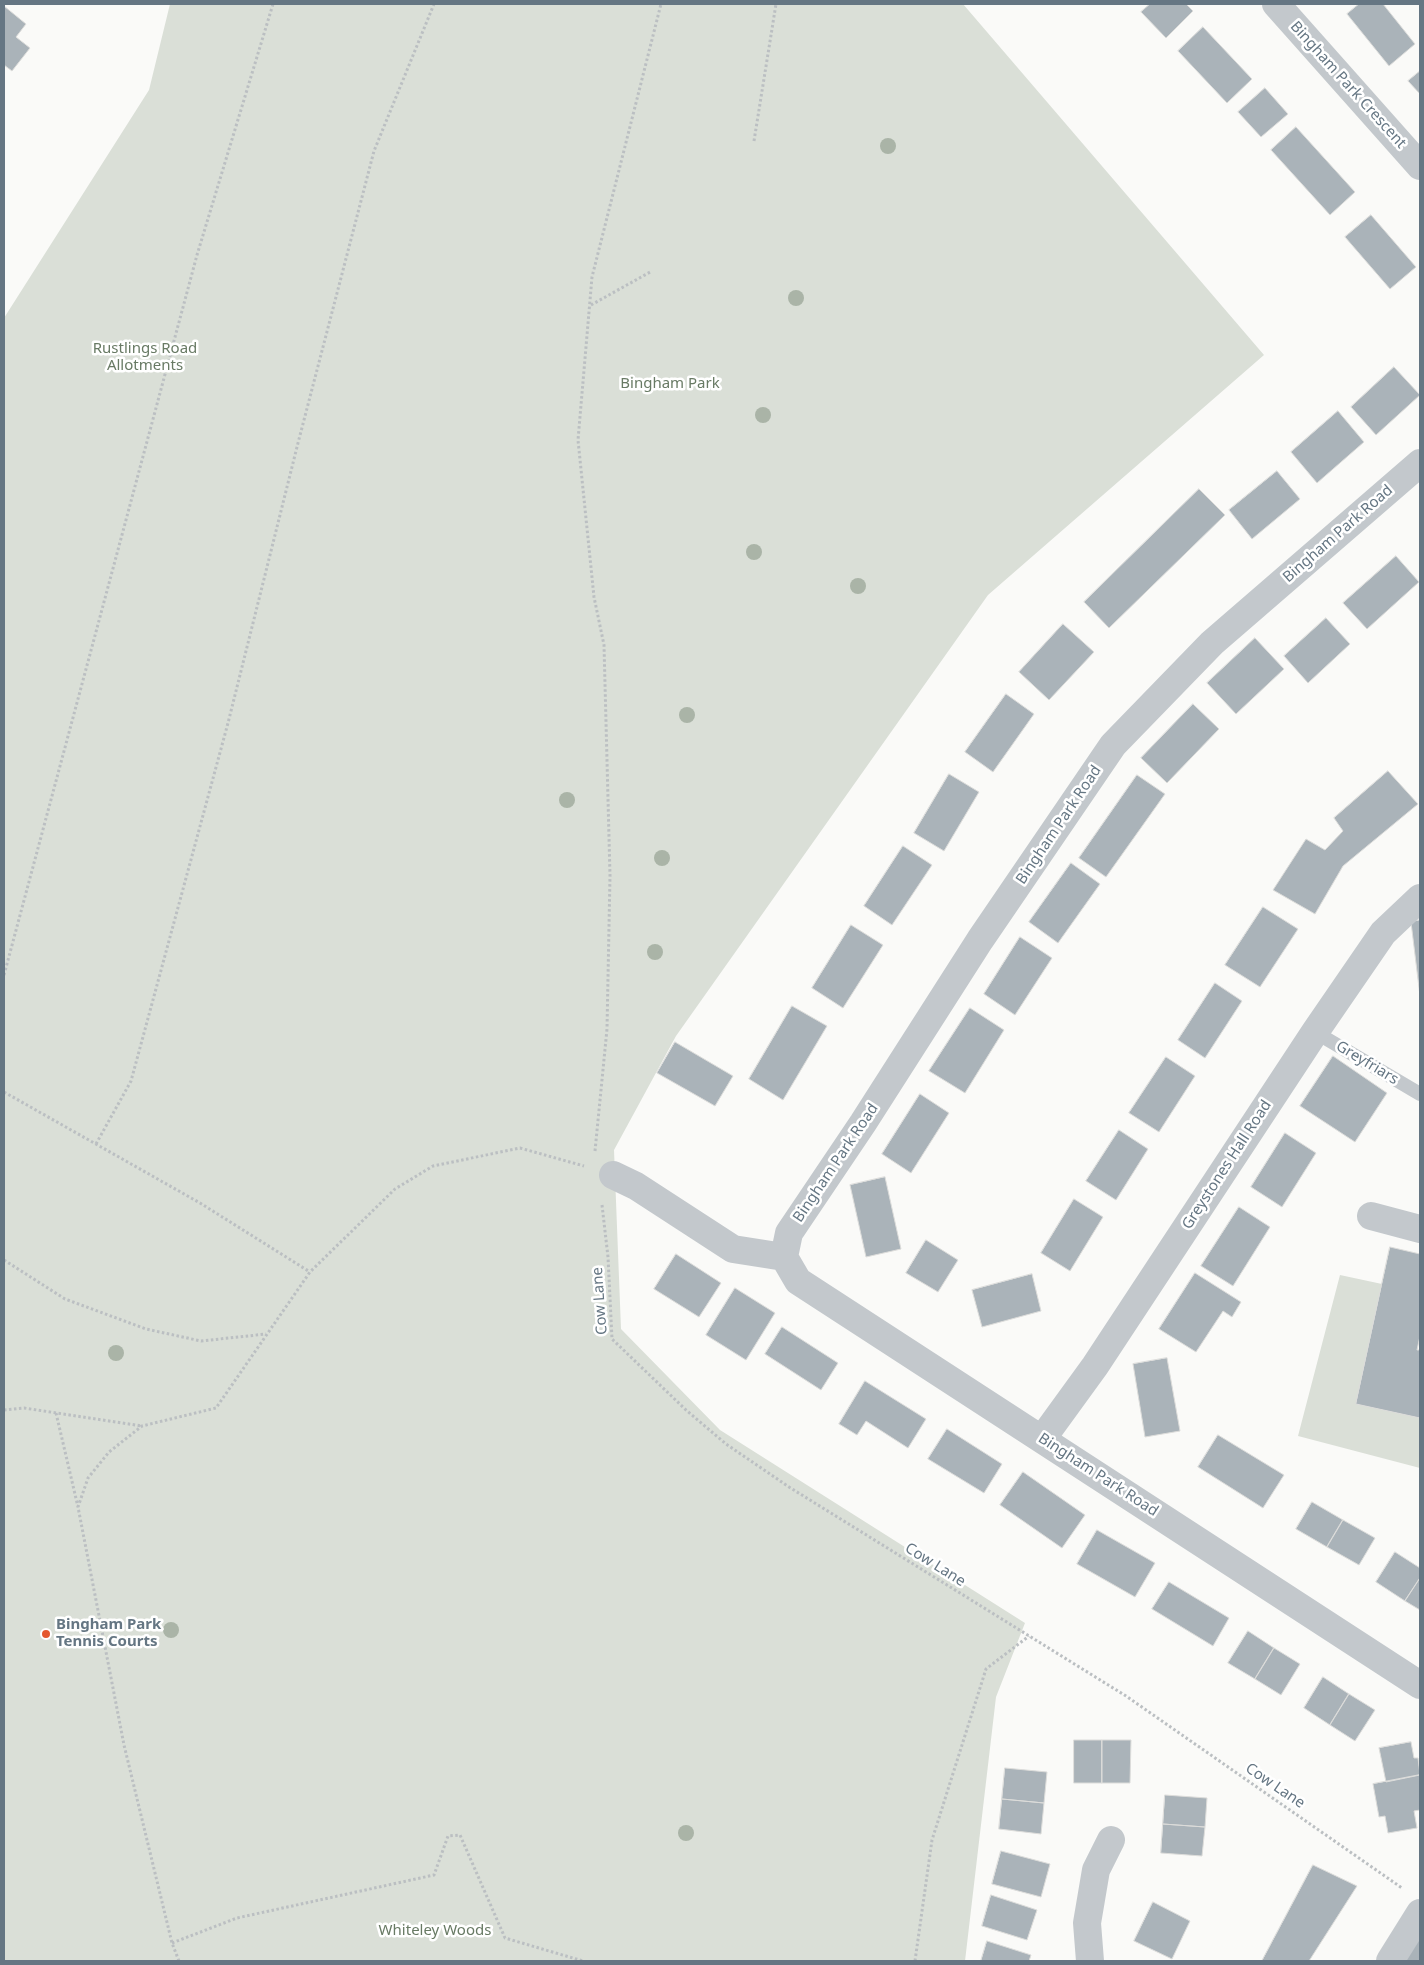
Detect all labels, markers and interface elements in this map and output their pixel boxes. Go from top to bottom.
street label: Bingham Park Crescent [1286,18,1410,152]
park label: Rustlings Road Allotments [93,340,197,375]
park label: Bingham Park [620,375,720,393]
street label: Bingham Park Road [1280,481,1396,587]
street label: Bingham Park Road [1013,762,1105,888]
street label: Greyfriars [1333,1037,1401,1089]
street label: Greystones Hall Road [1179,1097,1275,1233]
street label: Bingham Park Road [790,1100,882,1226]
street label: Cow Lane [589,1266,611,1336]
street label: Bingham Park Road [1035,1430,1161,1520]
street label: Cow Lane [901,1539,969,1591]
place label: Bingham Park Tennis Courts [56,1616,161,1651]
marker: Bingham Park Tennis Courts [40,1628,52,1640]
street label: Cow Lane [1242,1760,1308,1812]
park label: Whiteley Woods [379,1922,491,1940]

